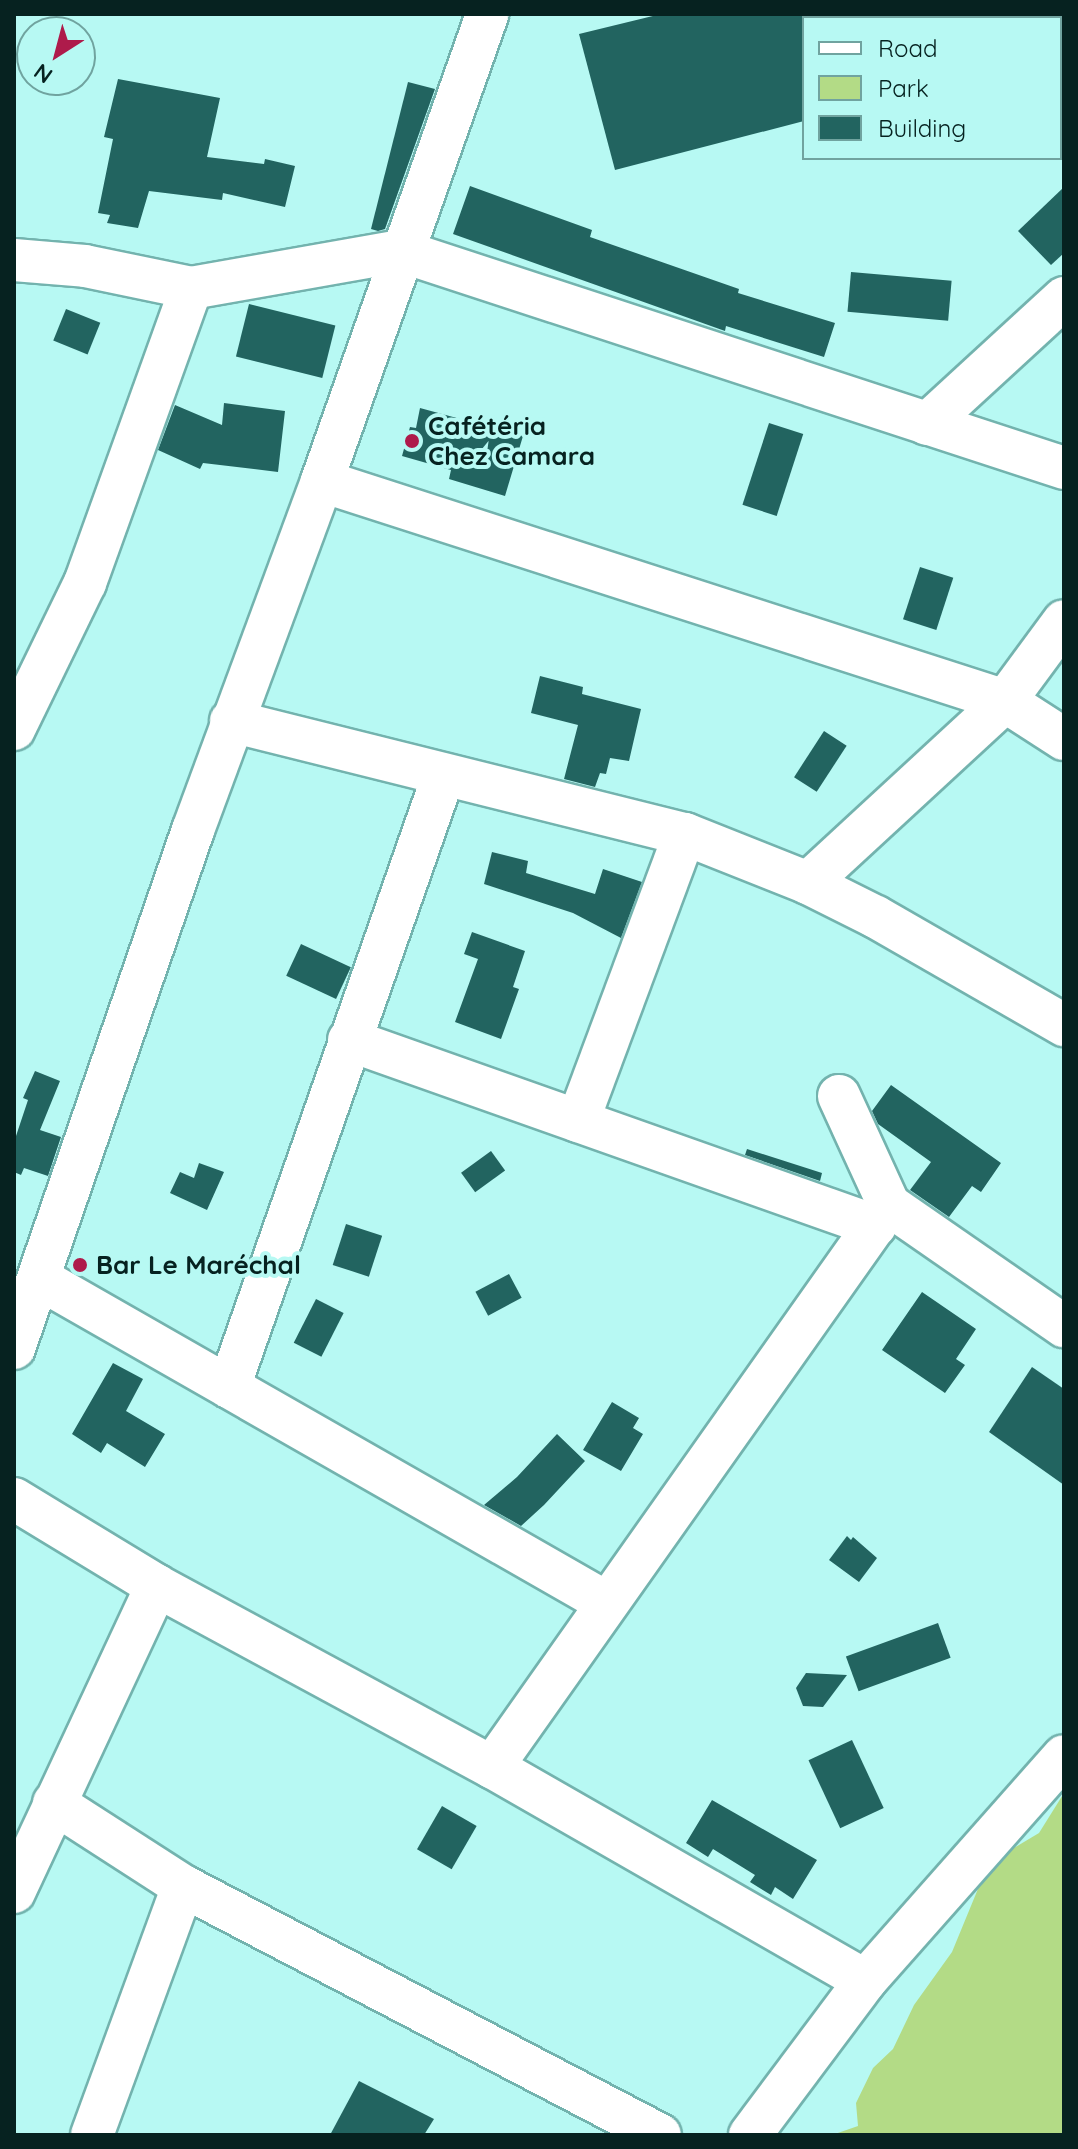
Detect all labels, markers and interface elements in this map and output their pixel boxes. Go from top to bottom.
north arrow [16,16,96,96]
legend [802,16,1062,160]
text: Road [878,33,938,63]
text: N [28,58,58,90]
text: Park [878,73,929,103]
text: Building [878,113,966,143]
place label: Cafétéria Chez Camara [428,410,595,472]
marker: Cafétéria Chez Camara [403,432,421,450]
place label: Bar Le Maréchal [96,1249,301,1281]
marker: Bar Le Maréchal [71,1256,89,1274]

